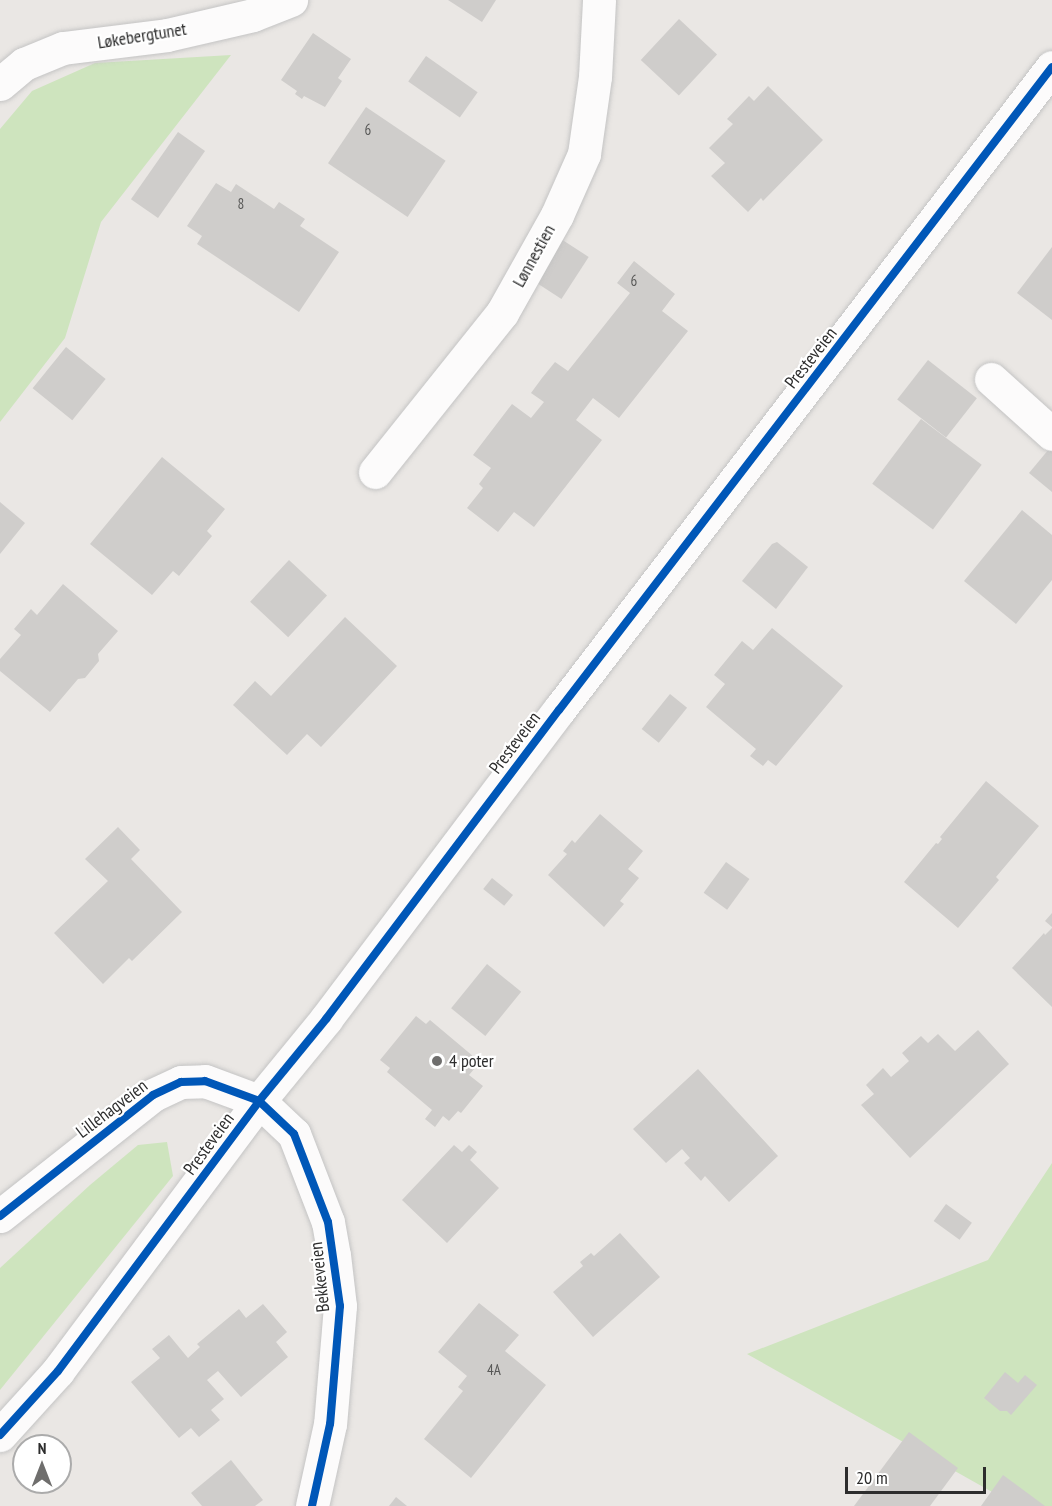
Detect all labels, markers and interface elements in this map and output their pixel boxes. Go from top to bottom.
street label: Løkebergtunet [96,18,188,54]
house number: 6 [365,121,371,139]
house number: 8 [238,195,244,213]
street label: Lønnestien [508,221,560,291]
house number: 6 [631,272,637,290]
street label: Presteveien [780,323,842,393]
street label: Presteveien [485,708,545,778]
place label: 4 poter [449,1050,494,1072]
marker: 4 poter [430,1054,444,1068]
street label: Lillehagveien [72,1075,152,1143]
street label: Presteveien [179,1109,239,1179]
street label: Bekkeveien [306,1241,334,1313]
house number: 4A [487,1361,501,1379]
north arrow [12,1434,72,1494]
text: N [38,1438,46,1458]
scale bar [848,1455,989,1493]
text: 20 m [856,1466,888,1489]

